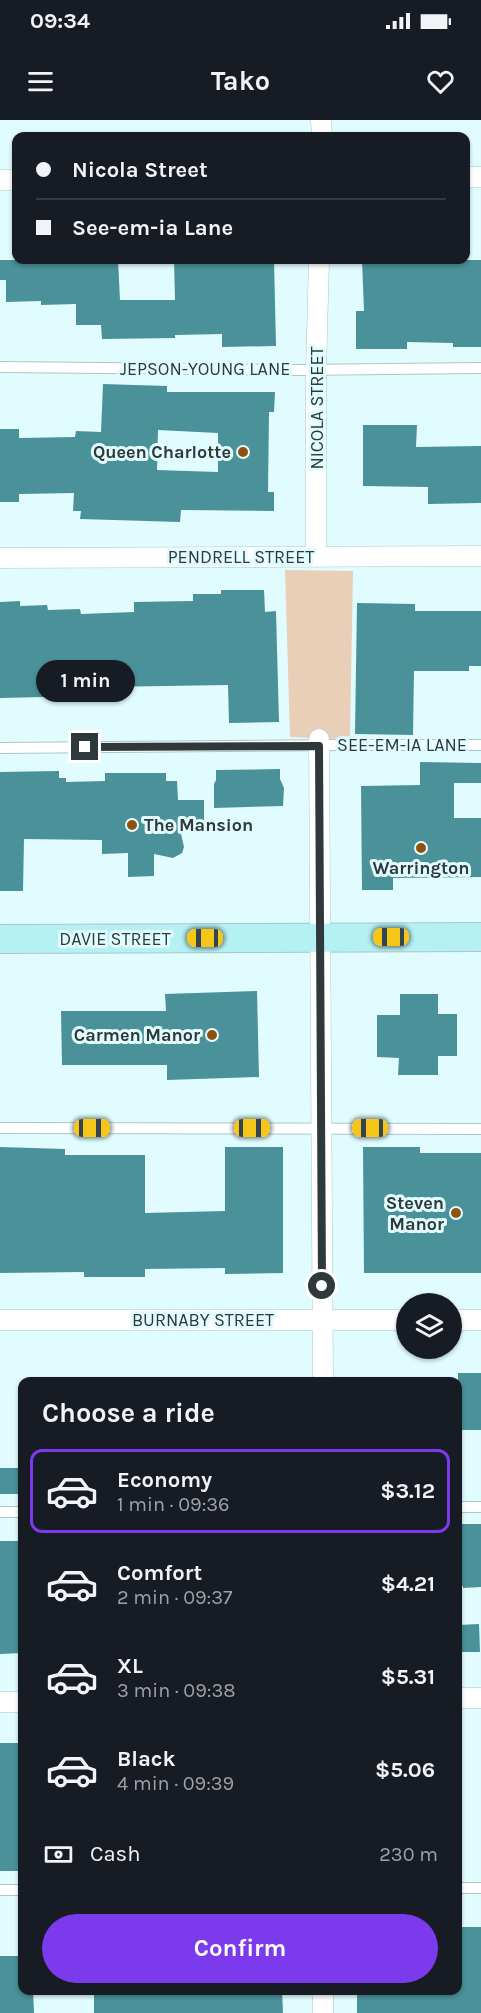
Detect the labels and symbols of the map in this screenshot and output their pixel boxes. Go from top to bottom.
street label: NICOLA STREET [306,346,328,470]
street label: JEPSON-YOUNG LANE [120,358,290,380]
place label: Queen Charlotte [93,441,231,463]
marker: Queen Charlotte [236,445,250,459]
street label: PENDRELL STREET [168,546,314,568]
callout: 1 min [36,660,134,702]
route end [71,733,98,760]
street label: SEE-EM-IA LANE [337,734,467,756]
place label: The Mansion [144,814,253,836]
marker: The Mansion [125,818,139,832]
marker: Warrington [414,841,428,855]
place label: Warrington [372,857,470,879]
street label: DAVIE STREET [59,928,171,950]
car [373,928,409,946]
car [187,929,223,947]
place label: Carmen Manor [74,1024,200,1046]
marker: Carmen Manor [205,1028,219,1042]
car [74,1119,110,1137]
car [234,1119,270,1137]
car [352,1119,388,1137]
place label: Steven Manor [386,1192,444,1235]
marker: Steven Manor [449,1206,463,1220]
route start [308,1272,335,1299]
street label: BURNABY STREET [132,1309,274,1331]

